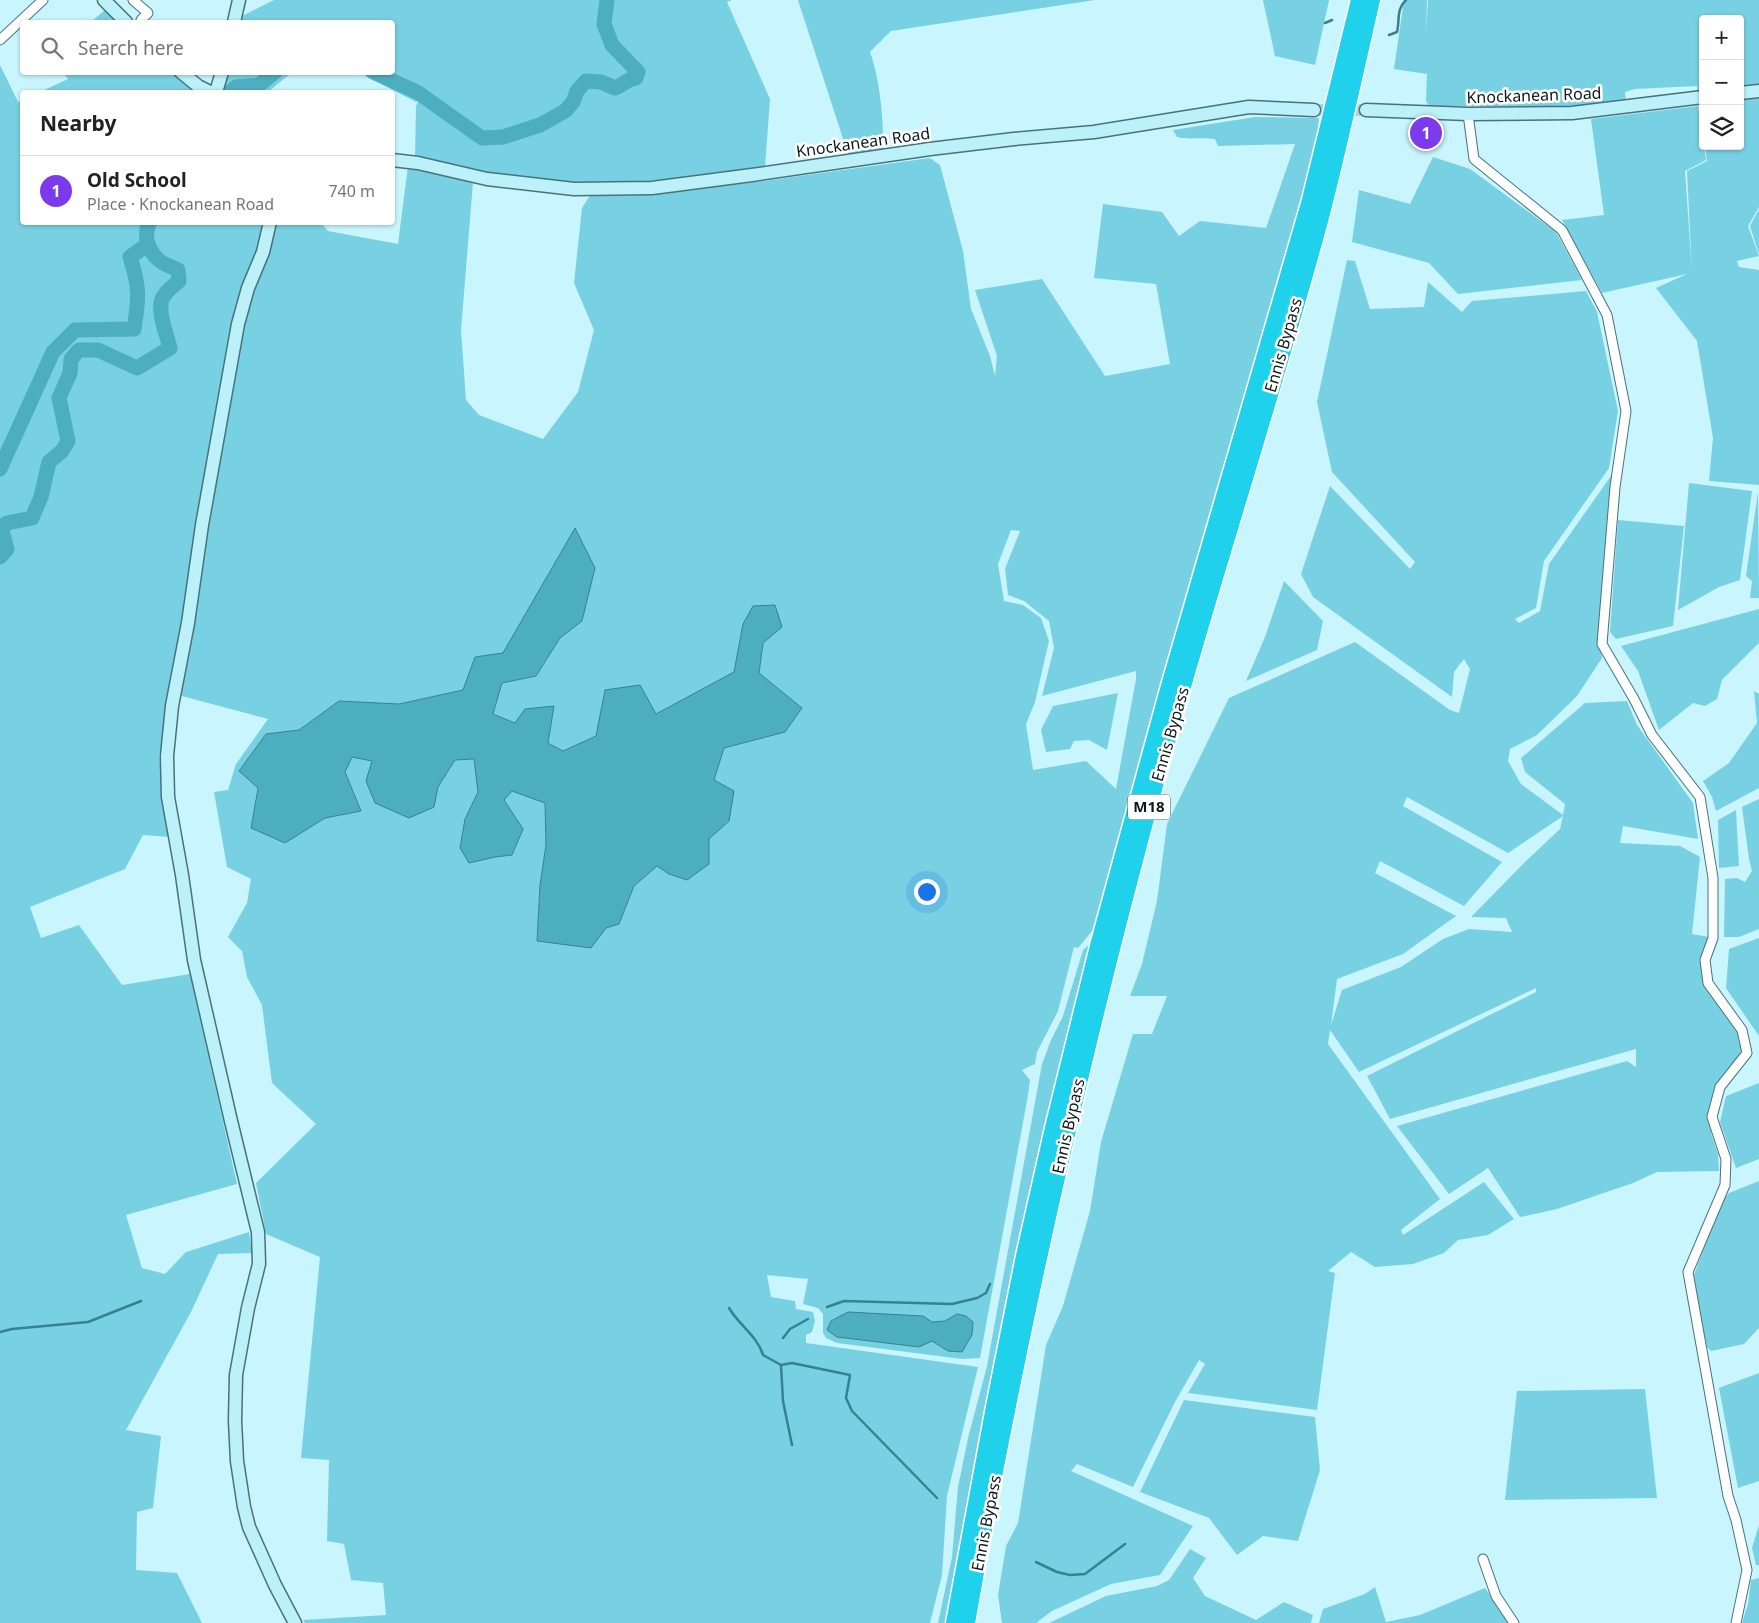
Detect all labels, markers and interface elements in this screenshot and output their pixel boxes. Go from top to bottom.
map controls [1699,15,1744,150]
button: + [1699,15,1744,60]
search box [20,20,395,75]
icon: search [38,34,66,62]
text: Search here [78,35,184,61]
button: − [1699,60,1744,105]
street label: Knockanean Road [1466,82,1602,108]
button: layers [1699,105,1744,150]
text: Nearby [40,109,116,137]
pin: 1 [1410,114,1442,152]
street label: Knockanean Road [795,122,931,162]
text: Old School [87,167,187,193]
text: 1 [51,180,61,202]
text: 740 m [328,180,375,202]
text: Place · Knockanean Road [87,193,274,215]
street label: Ennis Bypass [1259,295,1307,395]
street label: Ennis Bypass [1146,684,1194,784]
road number: M18 [1128,794,1170,820]
your location [914,879,940,905]
street label: Ennis Bypass [1046,1076,1090,1176]
street label: Ennis Bypass [966,1473,1006,1573]

